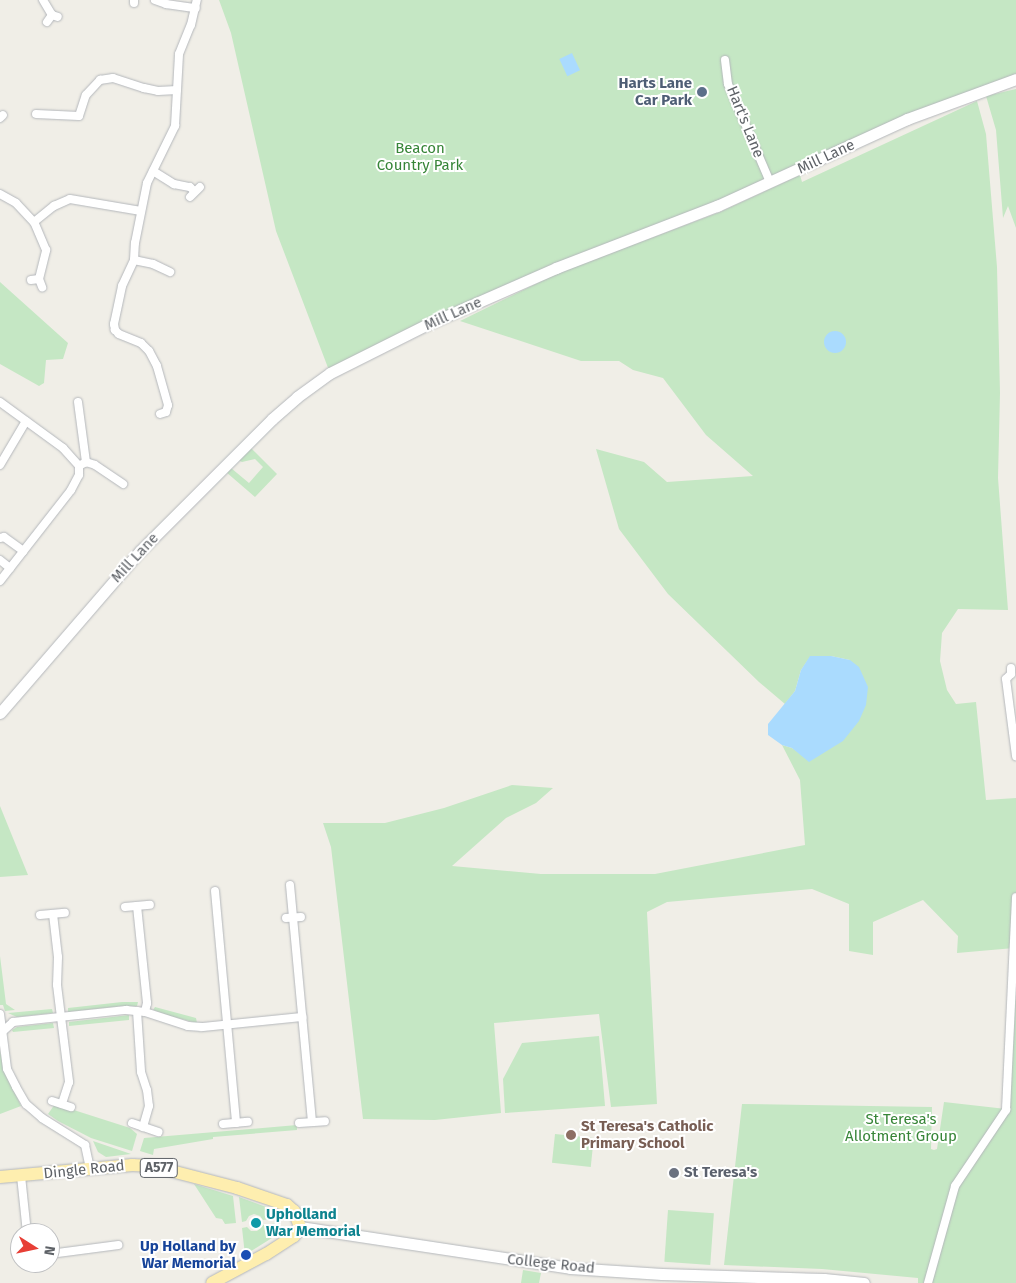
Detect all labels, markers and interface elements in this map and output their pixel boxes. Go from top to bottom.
place label: Harts Lane Car Park [618,74,692,109]
street label: Hart's Lane [722,83,768,161]
marker: Harts Lane Car Park [696,86,708,98]
street label: Mill Lane [795,136,857,178]
park label: Beacon Country Park [377,139,463,174]
street label: Mill Lane [421,293,485,335]
street label: Mill Lane [108,530,162,586]
park label: St Teresa's Allotment Group [845,1110,957,1145]
place label: St Teresa's Catholic Primary School [581,1117,713,1152]
marker: St Teresa's Catholic Primary School [565,1129,577,1141]
road number: A577 [139,1156,179,1180]
street label: Dingle Road [43,1157,125,1183]
place label: St Teresa's [684,1164,757,1182]
marker: St Teresa's [668,1167,680,1179]
place label: Upholland War Memorial [266,1205,360,1240]
marker: Upholland War Memorial [250,1217,262,1229]
north arrow [10,1223,60,1273]
place label: Up Holland by War Memorial [140,1237,236,1272]
text: N [40,1244,58,1257]
marker: Up Holland by War Memorial [240,1249,252,1261]
street label: College Road [506,1250,596,1278]

